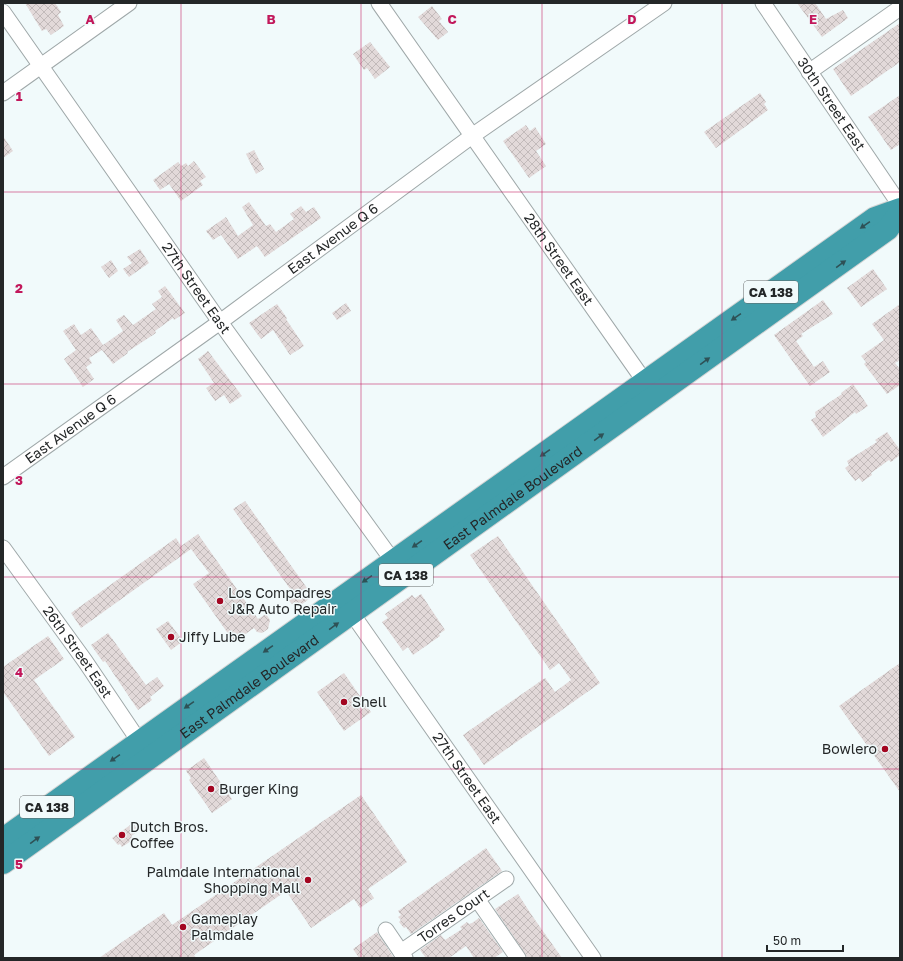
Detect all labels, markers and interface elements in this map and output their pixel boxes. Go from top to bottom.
text: A [85,11,95,27]
text: B [266,11,276,27]
text: C [447,11,457,27]
text: D [627,11,637,27]
text: E [809,11,817,27]
street label: 30th Street East [794,54,870,154]
text: 1 [16,88,23,104]
street label: East Avenue Q 6 [284,199,381,277]
street label: 28th Street East [521,210,597,308]
one-way arrow [860,221,870,229]
street label: 27th Street East [159,239,235,337]
one-way arrow [836,260,846,268]
text: 2 [15,280,23,296]
road number: CA 138 [744,281,798,303]
one-way arrow [731,313,741,321]
one-way arrow [700,357,710,365]
street label: East Avenue Q 6 [21,390,119,467]
one-way arrow [594,433,605,441]
street label: East Palmdale Boulevard [440,442,585,553]
one-way arrow [540,449,550,457]
text: 3 [15,472,23,488]
one-way arrow [411,540,422,548]
road number: CA 138 [379,564,433,586]
one-way arrow [362,575,372,583]
place label: Los Compadres J&R Auto Repair [228,584,337,617]
marker: Los Compadres J&R Auto Repair [215,596,225,606]
street label: 26th Street East [40,602,116,701]
one-way arrow [329,622,339,630]
place label: Jiffy Lube [179,628,245,645]
street label: East Palmdale Boulevard [176,631,322,742]
marker: Jiffy Lube [166,632,176,642]
one-way arrow [263,645,273,653]
text: 4 [15,664,23,680]
place label: Shell [352,693,387,710]
marker: Shell [339,697,349,707]
one-way arrow [184,701,195,709]
street label: 27th Street East [430,729,505,827]
place label: Bowlero [822,740,877,757]
marker: Bowlero [880,744,890,754]
one-way arrow [109,754,120,762]
place label: Burger King [219,780,299,797]
marker: Burger King [206,784,216,794]
road number: CA 138 [20,796,74,818]
place label: Dutch Bros. Coffee [130,818,208,851]
marker: Dutch Bros. Coffee [117,830,127,840]
one-way arrow [29,836,40,844]
text: 5 [15,856,23,872]
place label: Palmdale International Shopping Mall [147,863,300,896]
marker: Palmdale International Shopping Mall [303,875,313,885]
street label: Torres Court [414,884,492,946]
place label: Gameplay Palmdale [191,910,258,943]
marker: Gameplay Palmdale [178,922,188,932]
scale bar [767,927,843,953]
text: 50 m [773,933,801,948]

